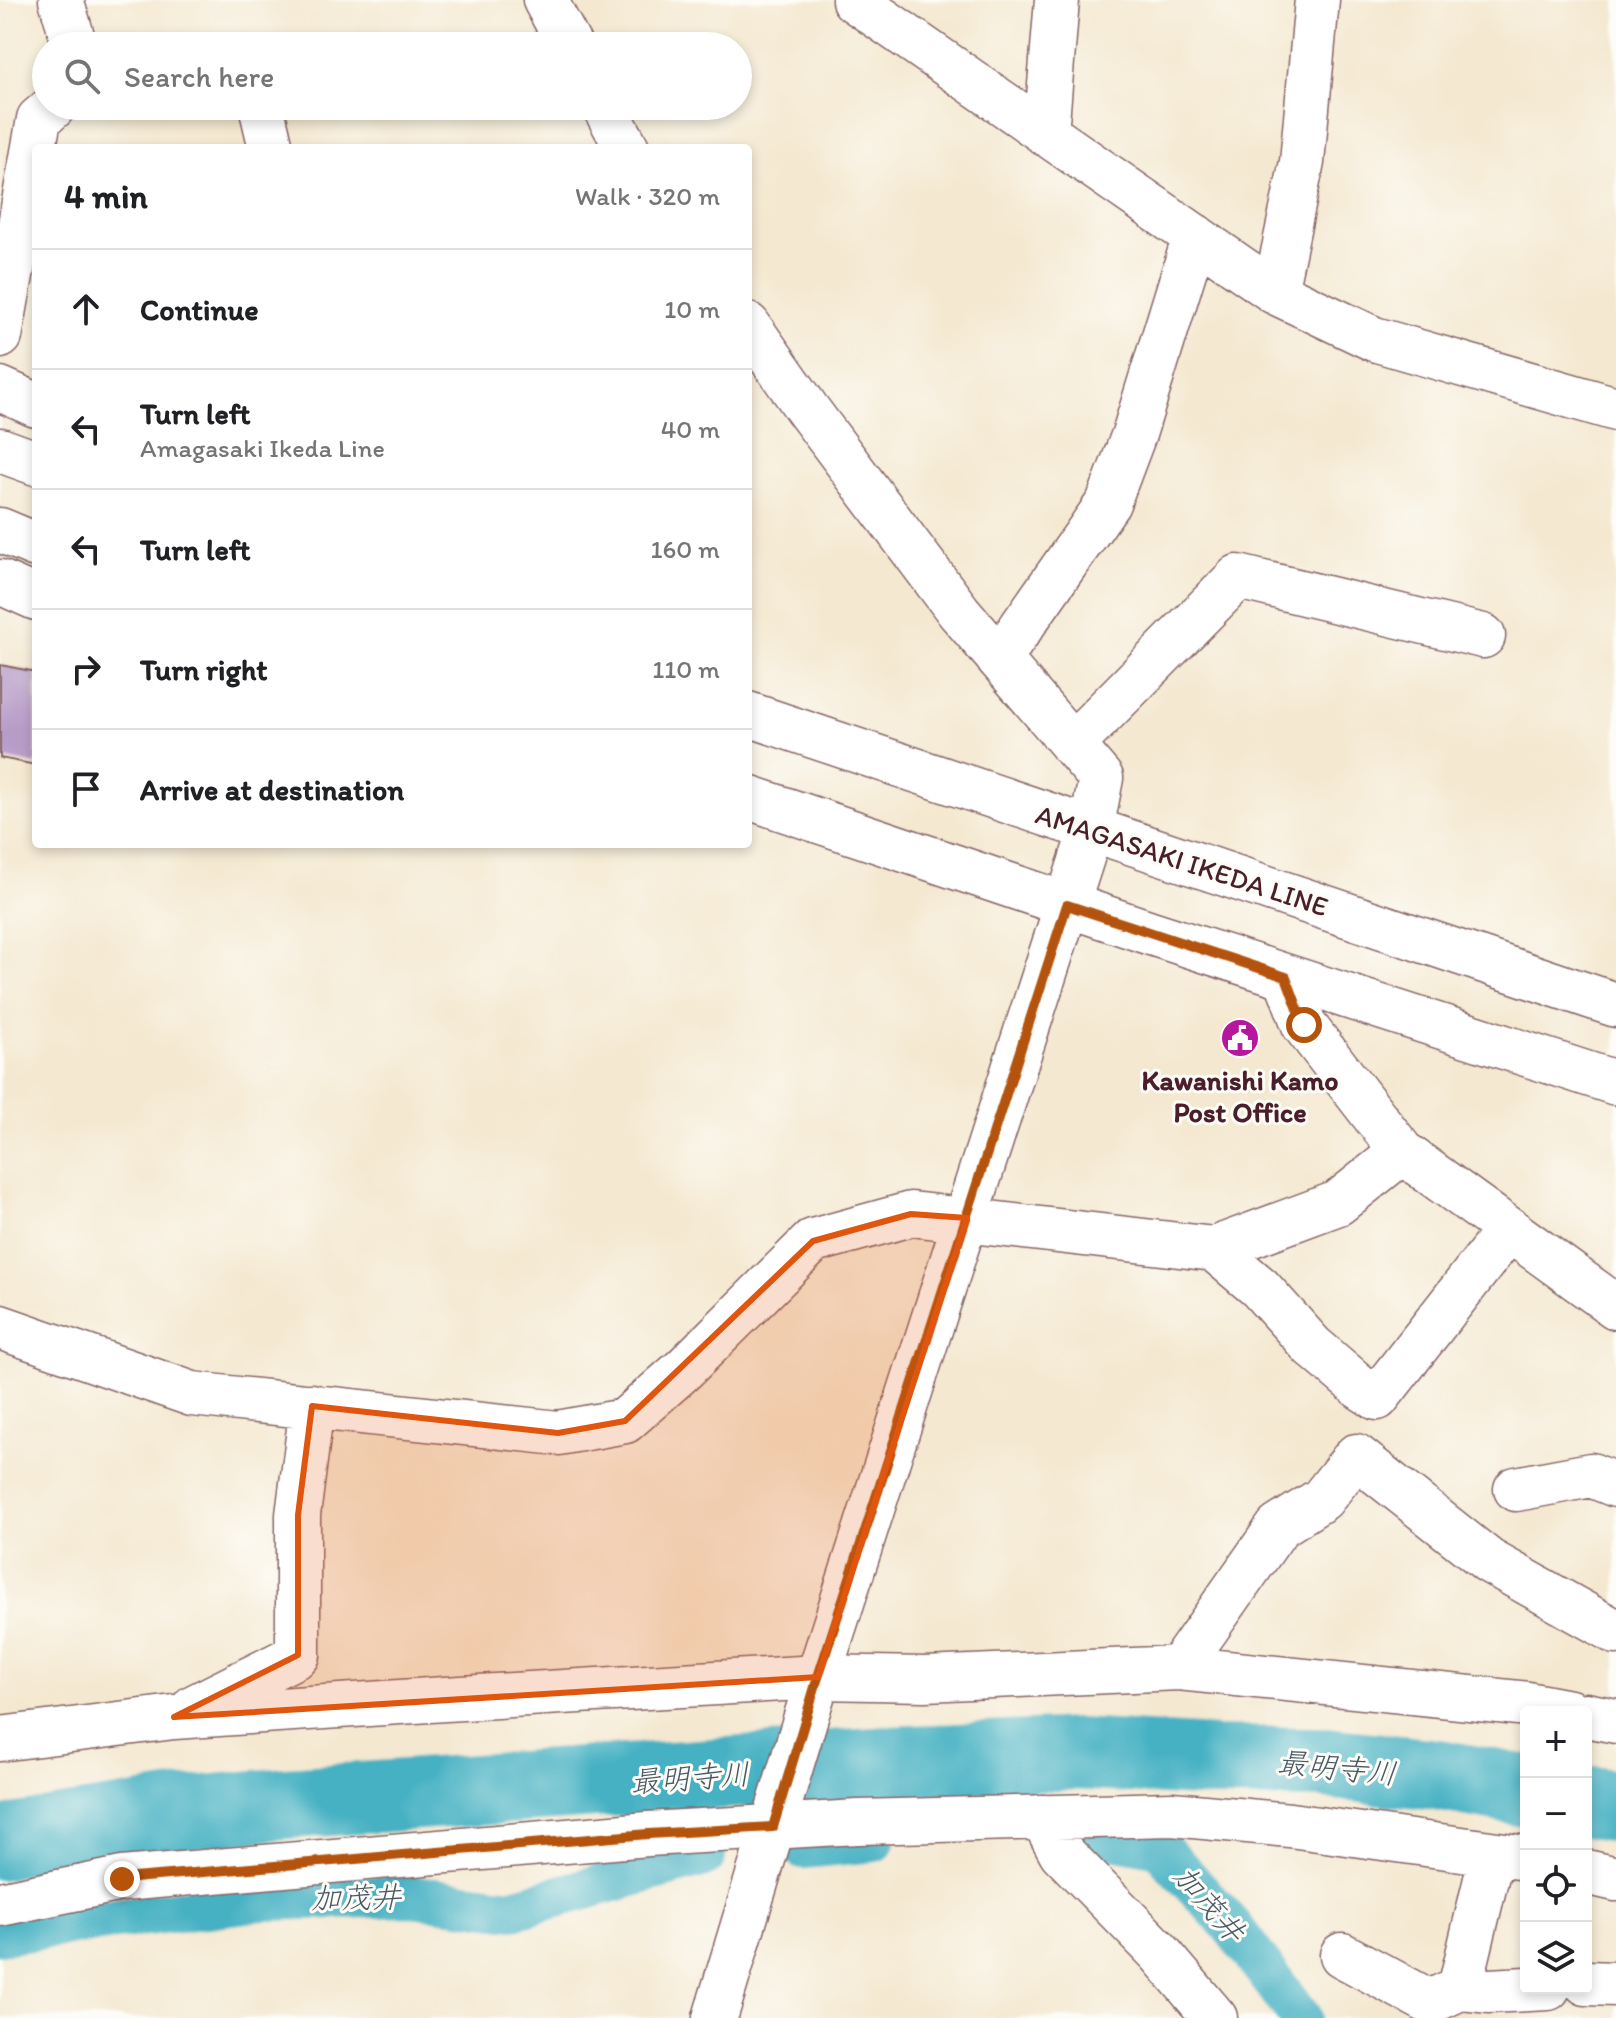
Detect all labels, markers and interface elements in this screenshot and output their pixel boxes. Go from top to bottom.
search box [32,32,752,120]
icon: search [60,54,104,98]
text: Search here [124,58,274,95]
text: 4 min [64,176,148,217]
text: Walk · 320 m [575,180,720,212]
icon: ahead [64,287,108,331]
text: Continue [140,291,259,328]
text: 10 m [664,293,720,325]
text: Turn left [140,395,251,432]
icon: left [64,407,108,451]
text: 40 m [661,413,720,445]
text: Amagasaki Ikeda Line [140,432,385,464]
icon: left [64,527,108,571]
text: Turn left [140,531,251,568]
text: 160 m [650,533,720,565]
icon: right [64,647,108,691]
text: Turn right [140,651,268,688]
text: 110 m [652,653,720,685]
icon: arrive [64,767,108,811]
text: Arrive at destination [140,771,404,808]
street label: AMAGASAKI IKEDA LINE [1032,797,1332,923]
route start [1286,1007,1322,1043]
public building icon: Kawanishi Kamo Post Office [1219,1017,1261,1059]
place label: Kawanishi Kamo Post Office [1142,1063,1338,1129]
map controls [1520,1706,1592,1994]
button: + [1520,1706,1592,1778]
water label: 最明寺川 [1275,1743,1399,1792]
water label: 最明寺川 [629,1755,751,1800]
button: − [1520,1778,1592,1850]
button: locate [1520,1850,1592,1922]
water label: 加茂井 [1166,1858,1254,1951]
route end [104,1861,140,1897]
water label: 加茂井 [311,1878,403,1917]
button: layers [1520,1922,1592,1994]

